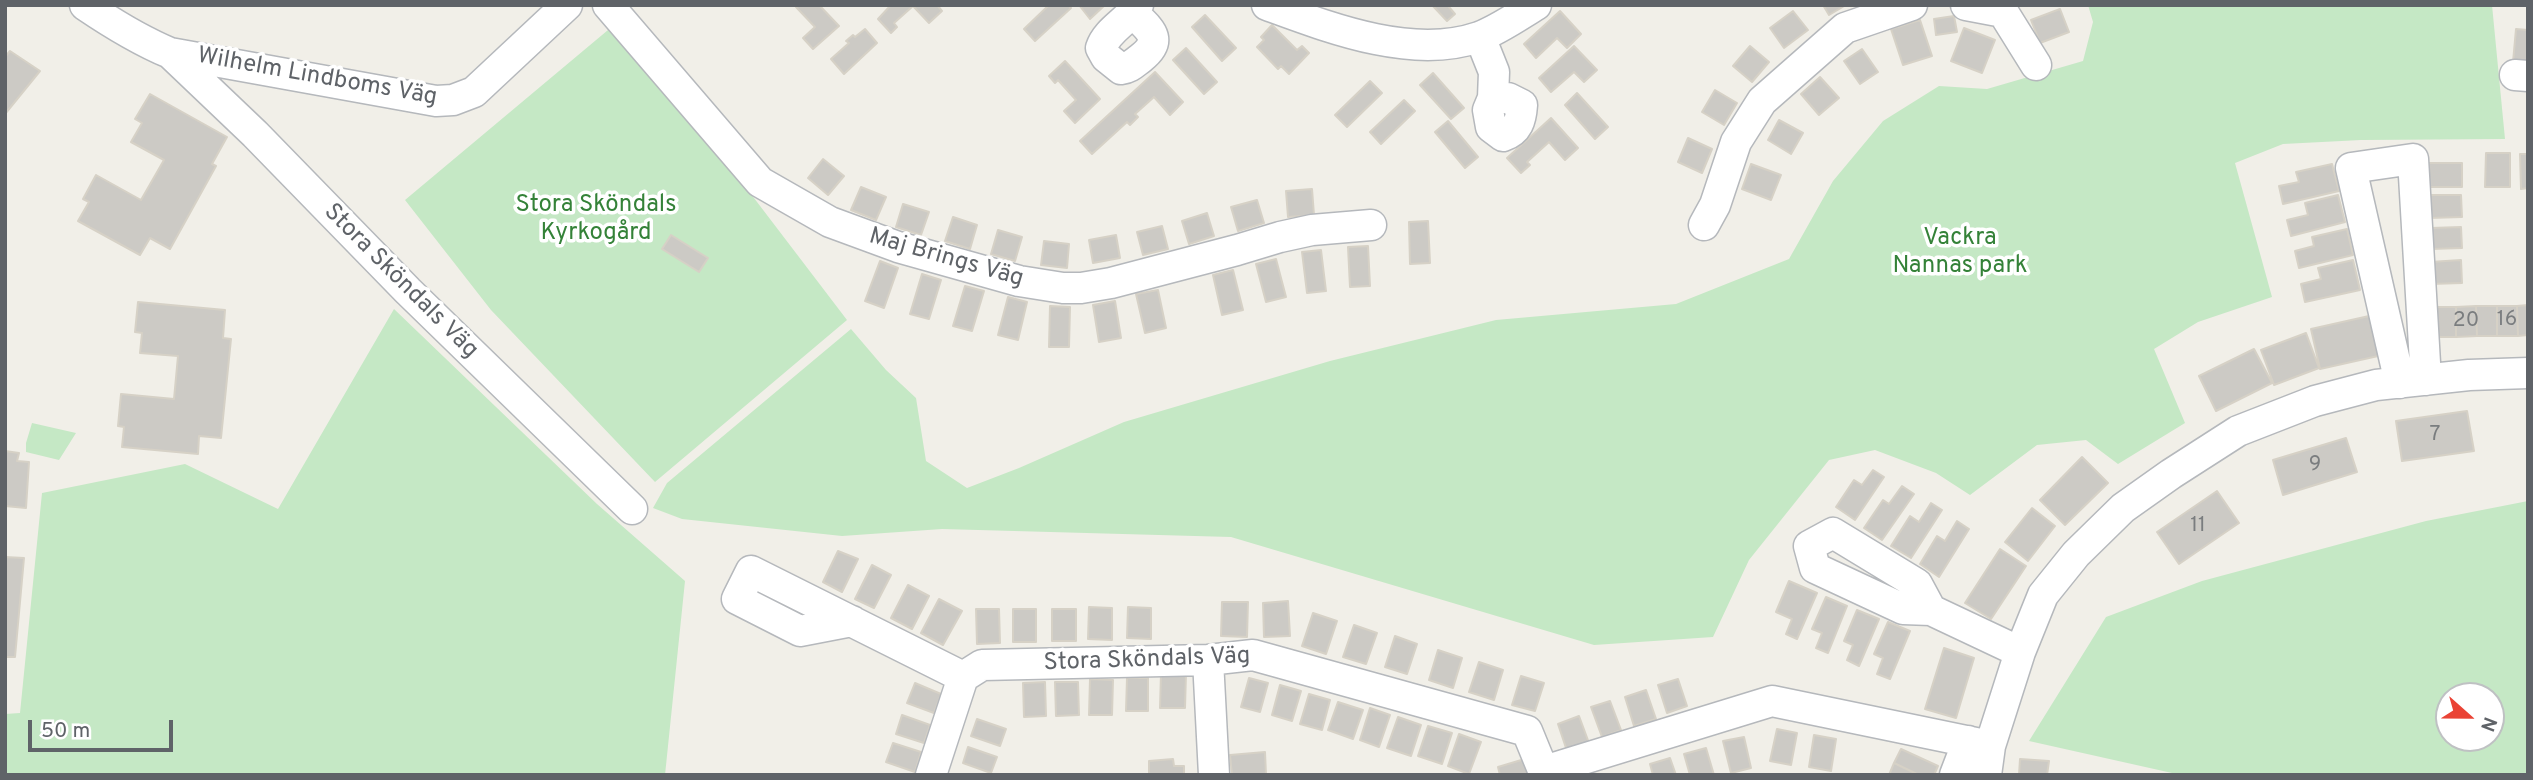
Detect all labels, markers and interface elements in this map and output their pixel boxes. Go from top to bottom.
street label: Wilhelm Lindboms Väg [195,43,439,113]
park label: Stora Sköndals Kyrkogård [516,192,676,248]
street label: Stora Sköndals Väg [317,199,483,365]
street label: Maj Brings Väg [865,223,1027,295]
park label: Vackra Nannas park [1893,225,2027,281]
house number: 16 [2497,308,2517,334]
house number: 20 [2453,309,2479,335]
house number: 7 [2430,423,2440,449]
house number: 9 [2309,453,2321,479]
house number: 11 [2190,514,2206,540]
street label: Stora Sköndals Väg [1043,643,1251,679]
north arrow [2435,682,2505,752]
scale bar [32,706,177,750]
text: N [2474,713,2501,734]
text: 50 m [41,718,90,745]

